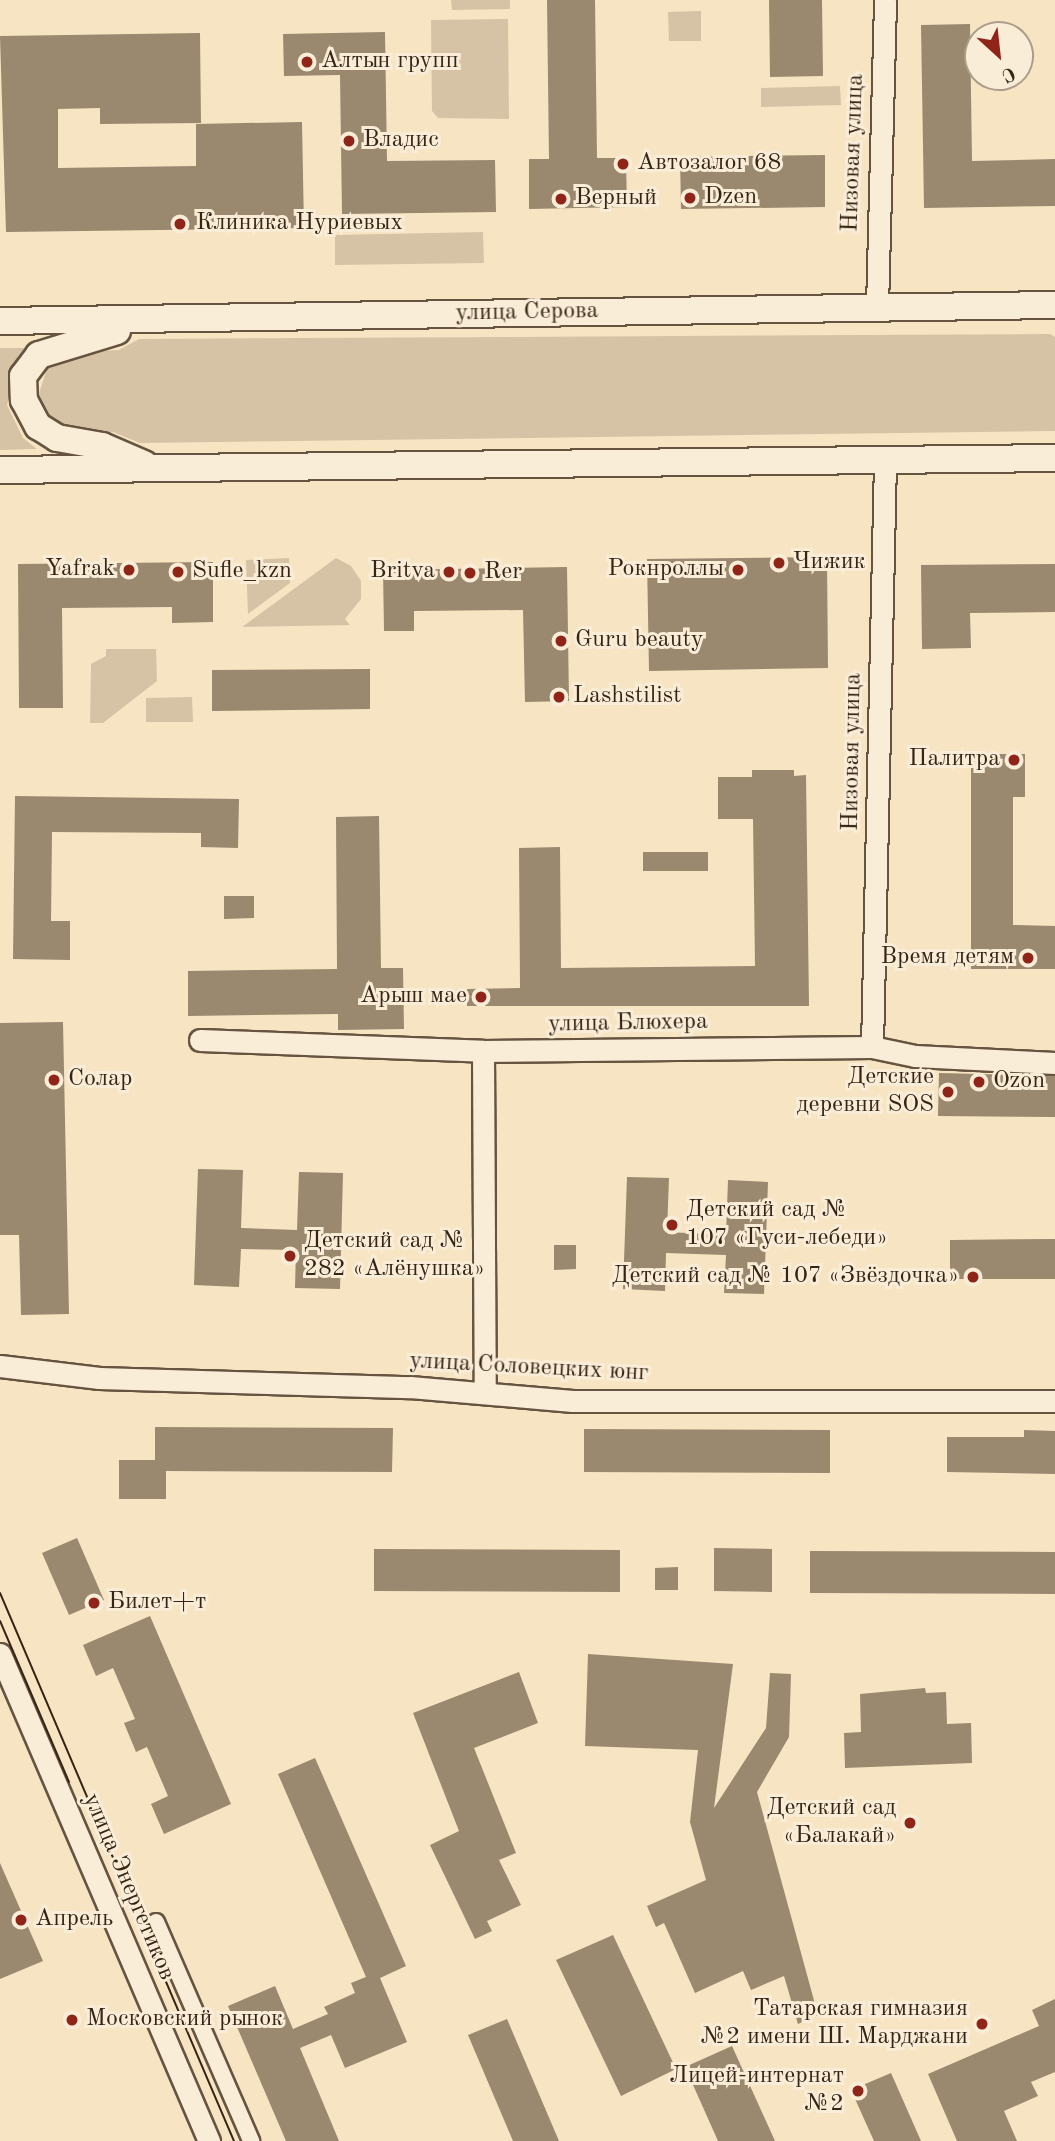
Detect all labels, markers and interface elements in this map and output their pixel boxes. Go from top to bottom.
north arrow [964,21,1034,91]
place label: Алтын групп [321,48,459,76]
marker: Алтын групп [299,54,315,70]
text: С [998,62,1018,85]
street label: Низовая улица [837,73,871,233]
place label: Владис [363,127,439,155]
marker: Владис [341,133,357,149]
place label: Автозалог 68 [637,150,781,178]
marker: Автозалог 68 [615,156,631,172]
place label: Dzen [704,184,757,212]
place label: Верный [575,185,657,213]
marker: Dzen [682,190,698,206]
marker: Верный [553,191,569,207]
place label: Клиника Нуриевых [196,210,403,238]
marker: Клиника Нуриевых [170,214,190,234]
street label: улица Серова [455,297,599,329]
place label: Чижик [793,549,866,577]
marker: Чижик [771,555,787,571]
place label: Yafrak [45,556,115,584]
place label: Рокнроллы [608,556,724,584]
place label: Sufle_kzn [192,558,292,586]
place label: Britva [370,558,435,586]
place label: Rer [484,559,522,587]
marker: Yafrak [121,562,137,578]
marker: Рокнроллы [730,562,746,578]
marker: Sufle_kzn [170,564,186,580]
marker: Britva [441,564,457,580]
marker: Rer [462,565,478,581]
place label: Guru beauty [575,627,704,655]
marker: Guru beauty [553,633,569,649]
street label: Низовая улица [837,673,869,831]
place label: Lashstilist [573,683,681,711]
marker: Lashstilist [551,689,567,705]
place label: Палитра [909,746,1000,774]
marker: Палитра [1006,752,1022,768]
place label: Время детям [881,944,1014,972]
marker: Время детям [1020,950,1036,966]
place label: Арыш мае [360,983,467,1011]
marker: Арыш мае [473,989,489,1005]
street label: улица Блюхера [548,1008,708,1040]
place label: Детские деревни SOS [797,1064,934,1120]
place label: Солар [68,1066,132,1094]
place label: Ozon [993,1068,1045,1096]
marker: Солар [46,1072,62,1088]
marker: Ozon [971,1074,987,1090]
marker: Детские деревни SOS [940,1084,956,1100]
place label: Детский сад № 107 «Гуси-лебеди» [686,1197,888,1253]
marker: Детский сад № 107 «Гуси-лебеди» [664,1217,680,1233]
place label: Детский сад № 282 «Алёнушка» [304,1228,485,1284]
marker: Детский сад № 282 «Алёнушка» [282,1248,298,1264]
place label: Детский сад № 107 «Звёздочка» [612,1263,959,1291]
marker: Детский сад № 107 «Звёздочка» [965,1269,981,1285]
street label: улица Соловецких юнг [409,1347,649,1389]
place label: Билет+т [108,1589,206,1617]
marker: Билет+т [86,1595,102,1611]
street label: улица Энергетиков [76,1789,180,1985]
place label: Детский сад «Балакай» [767,1795,896,1851]
marker: Детский сад «Балакай» [902,1815,918,1831]
place label: Апрель [35,1906,113,1934]
marker: Апрель [13,1912,29,1928]
place label: Татарская гимназия №2 имени Ш. Марджани [701,1996,968,2052]
place label: Московский рынок [86,2006,283,2034]
marker: Московский рынок [64,2012,80,2028]
marker: Татарская гимназия №2 имени Ш. Марджани [974,2016,990,2032]
place label: Лицей-интернат №2 [669,2063,844,2119]
marker: Лицей-интернат №2 [850,2083,866,2099]

